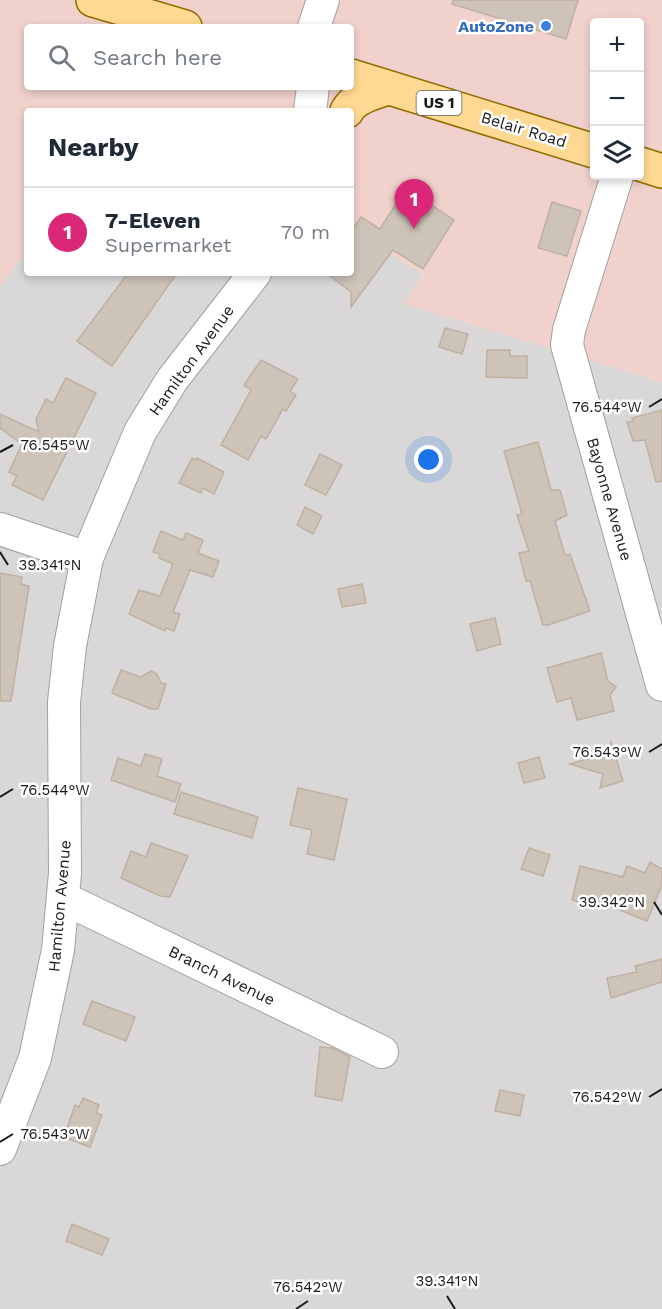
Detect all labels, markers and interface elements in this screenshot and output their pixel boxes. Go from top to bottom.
place label: AutoZone [458,17,534,36]
map controls [590,18,644,180]
button: + [590,18,644,72]
marker: AutoZone [539,19,553,33]
search box [24,24,354,90]
icon: search [45,41,78,74]
text: Search here [93,45,222,70]
button: − [590,72,644,126]
road number: US 1 [416,91,462,115]
street label: Belair Road [479,107,569,152]
button: layers [590,126,644,180]
text: Nearby [48,132,139,162]
pin: 1 [394,180,434,229]
text: 7-Eleven [105,208,201,233]
text: 1 [63,220,72,244]
text: 70 m [281,220,330,244]
text: Supermarket [105,233,231,257]
street label: Hamilton Avenue [145,301,238,419]
text: 76.544°W [572,398,642,416]
street label: Bayonne Avenue [583,435,636,563]
text: 76.545°W [20,436,90,454]
your location [414,445,443,474]
text: 39.341°N [18,556,82,574]
text: 76.543°W [572,743,642,761]
text: 76.544°W [20,781,90,799]
street label: Hamilton Avenue [44,839,75,973]
text: 39.342°N [579,893,645,911]
street label: Branch Avenue [165,941,278,1009]
text: 76.542°W [572,1088,642,1106]
text: 76.543°W [20,1125,90,1143]
text: 39.341°N [415,1272,479,1290]
text: 76.542°W [273,1278,343,1296]

